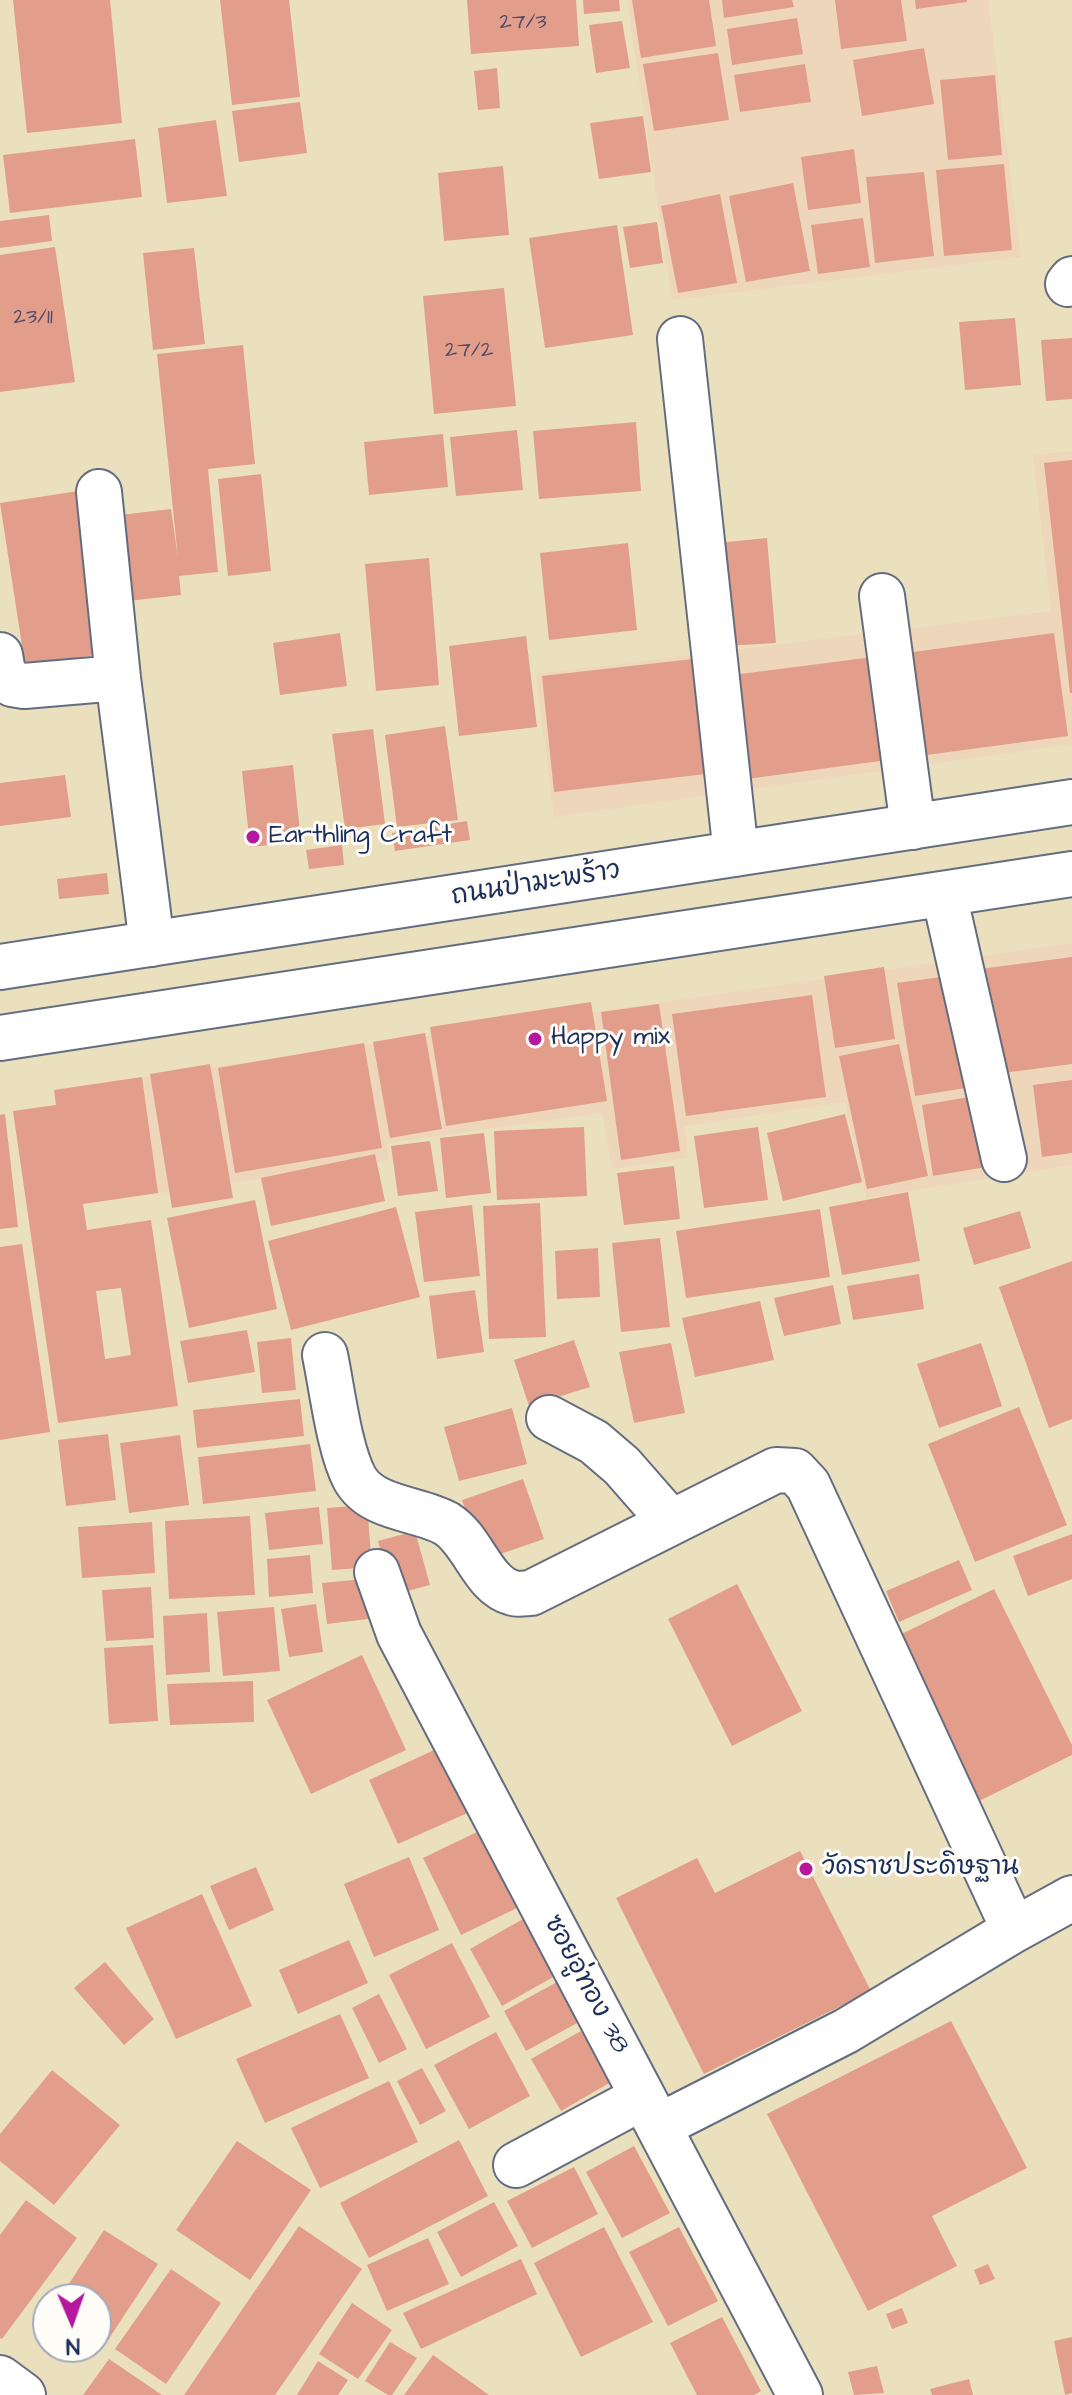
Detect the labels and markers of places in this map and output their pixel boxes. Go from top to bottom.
place label: Earthling Craft [269,821,452,853]
marker: Earthling Craft [244,828,262,846]
place label: Happy mix [551,1023,670,1055]
marker: Happy mix [526,1030,544,1048]
place label: วัดราชประดิษฐาน [822,1853,1019,1885]
marker: วัดราชประดิษฐาน [797,1860,815,1878]

